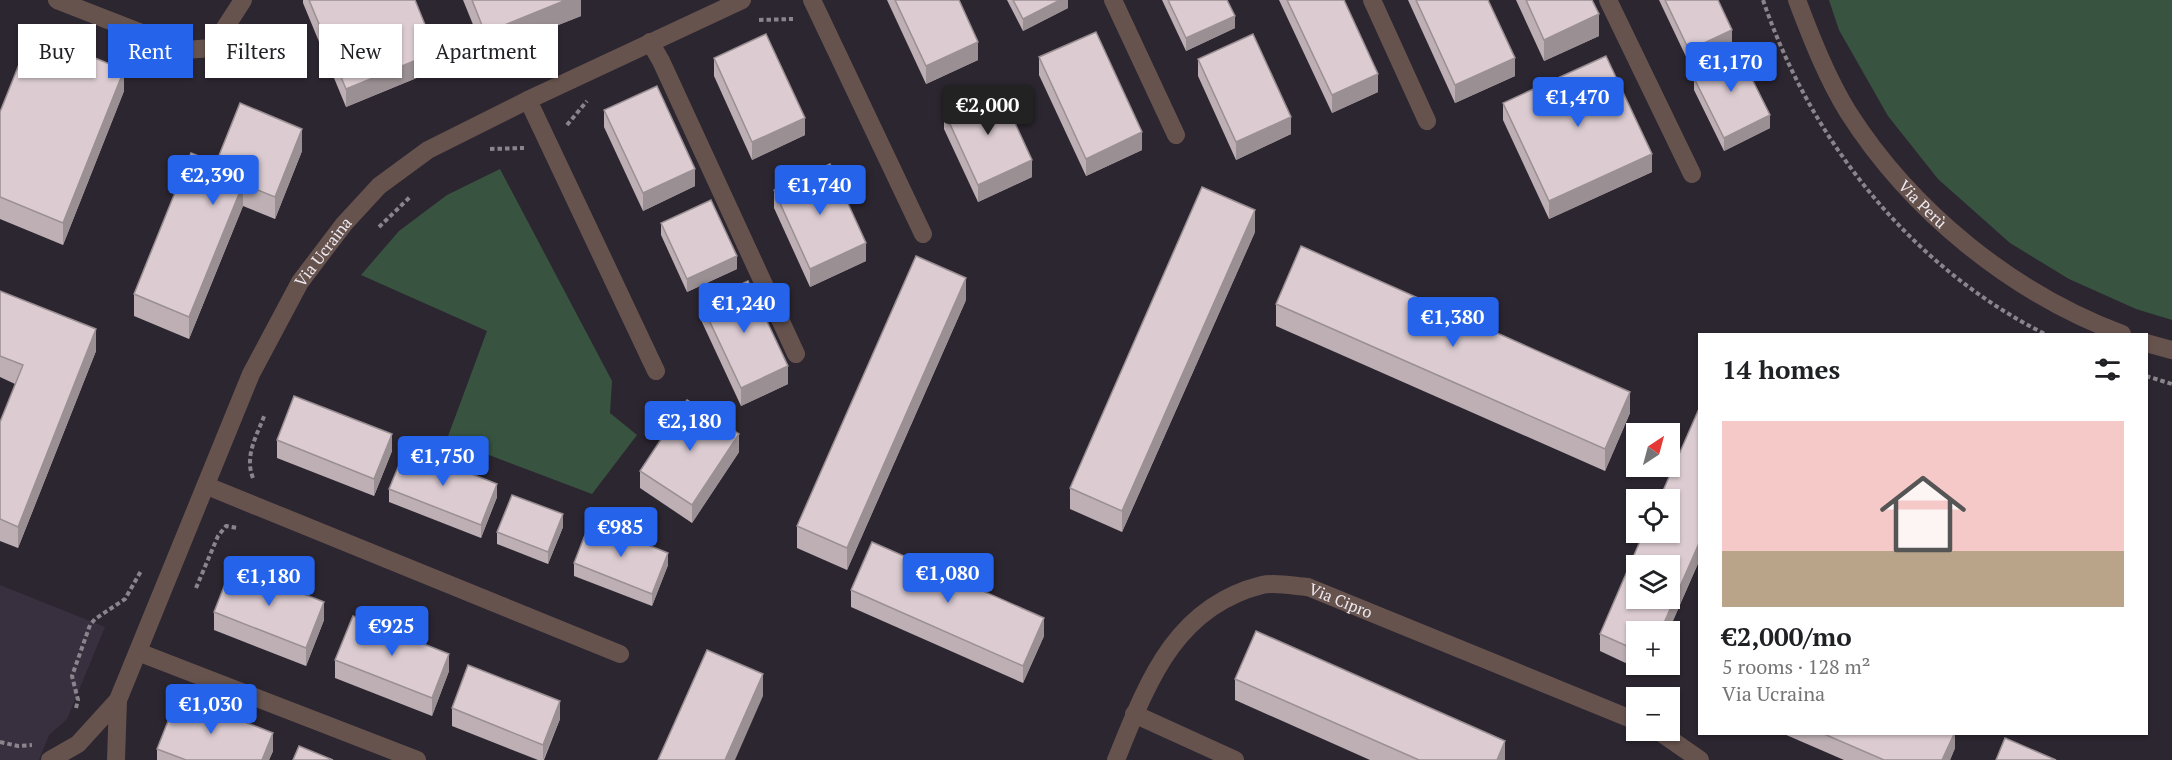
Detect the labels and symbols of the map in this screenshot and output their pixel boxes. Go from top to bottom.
pin: €1,170 [1682,42,1780,93]
pin: €1,470 [1529,77,1627,128]
pin: €2,000 [939,85,1037,136]
pin: €2,390 [164,155,262,206]
pin: €1,740 [771,165,869,216]
street label: Via Perù [1894,175,1952,233]
street label: Via Ucraina [289,212,356,291]
pin: €1,240 [695,283,793,334]
pin: €1,380 [1404,297,1502,348]
pin: €2,180 [641,401,739,452]
north arrow [1626,423,1680,477]
pin: €1,750 [394,436,492,487]
pin: €985 [585,507,657,558]
pin: €1,080 [899,553,997,604]
pin: €1,180 [220,556,318,607]
street label: Via Cipro [1306,578,1376,623]
pin: €925 [356,606,428,657]
pin: €1,030 [162,684,260,735]

